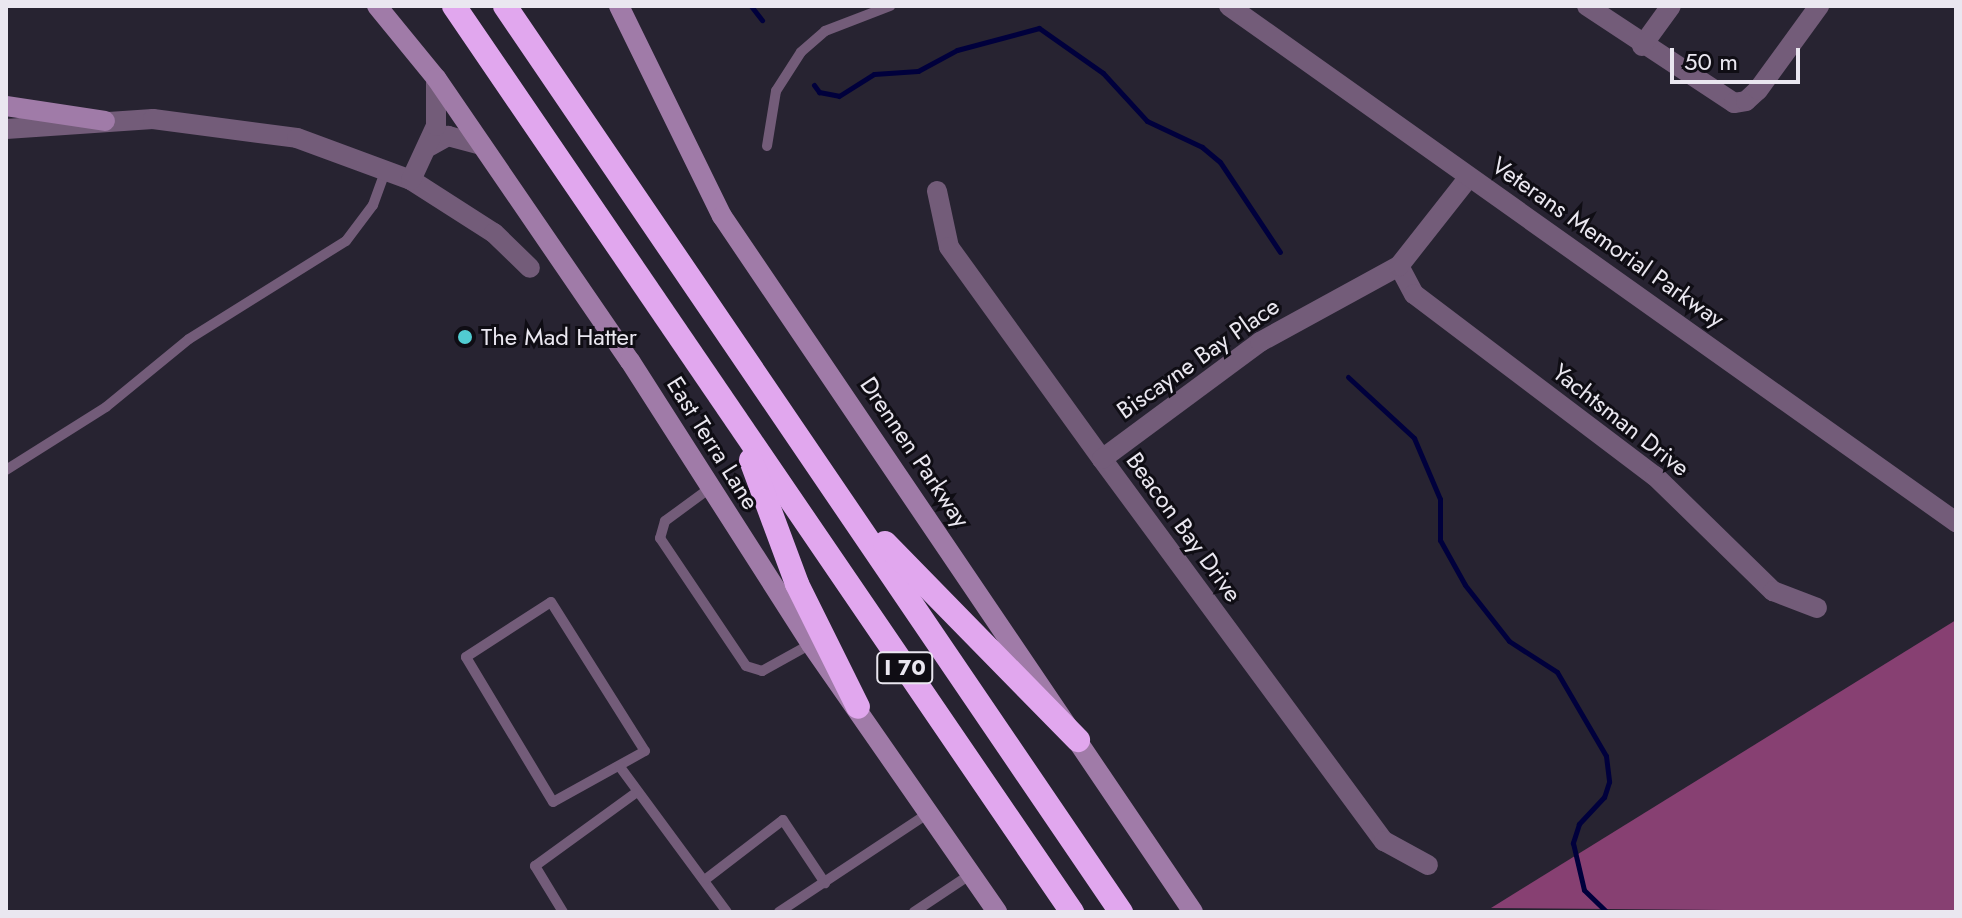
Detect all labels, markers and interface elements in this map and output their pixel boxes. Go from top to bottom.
scale bar [1674,32,1804,82]
text: 50 m [1684,44,1738,79]
street label: Veterans Memorial Parkway [1486,151,1730,333]
street label: Biscayne Bay Place [1111,291,1285,425]
place label: The Mad Hatter [481,323,637,351]
marker: The Mad Hatter [456,328,474,346]
street label: Yachtsman Drive [1547,358,1695,482]
street label: East Terra Lane [661,371,765,515]
street label: Drennen Parkway [854,371,976,533]
street label: Beacon Bay Drive [1120,447,1248,607]
road number: I 70 [875,650,935,686]

